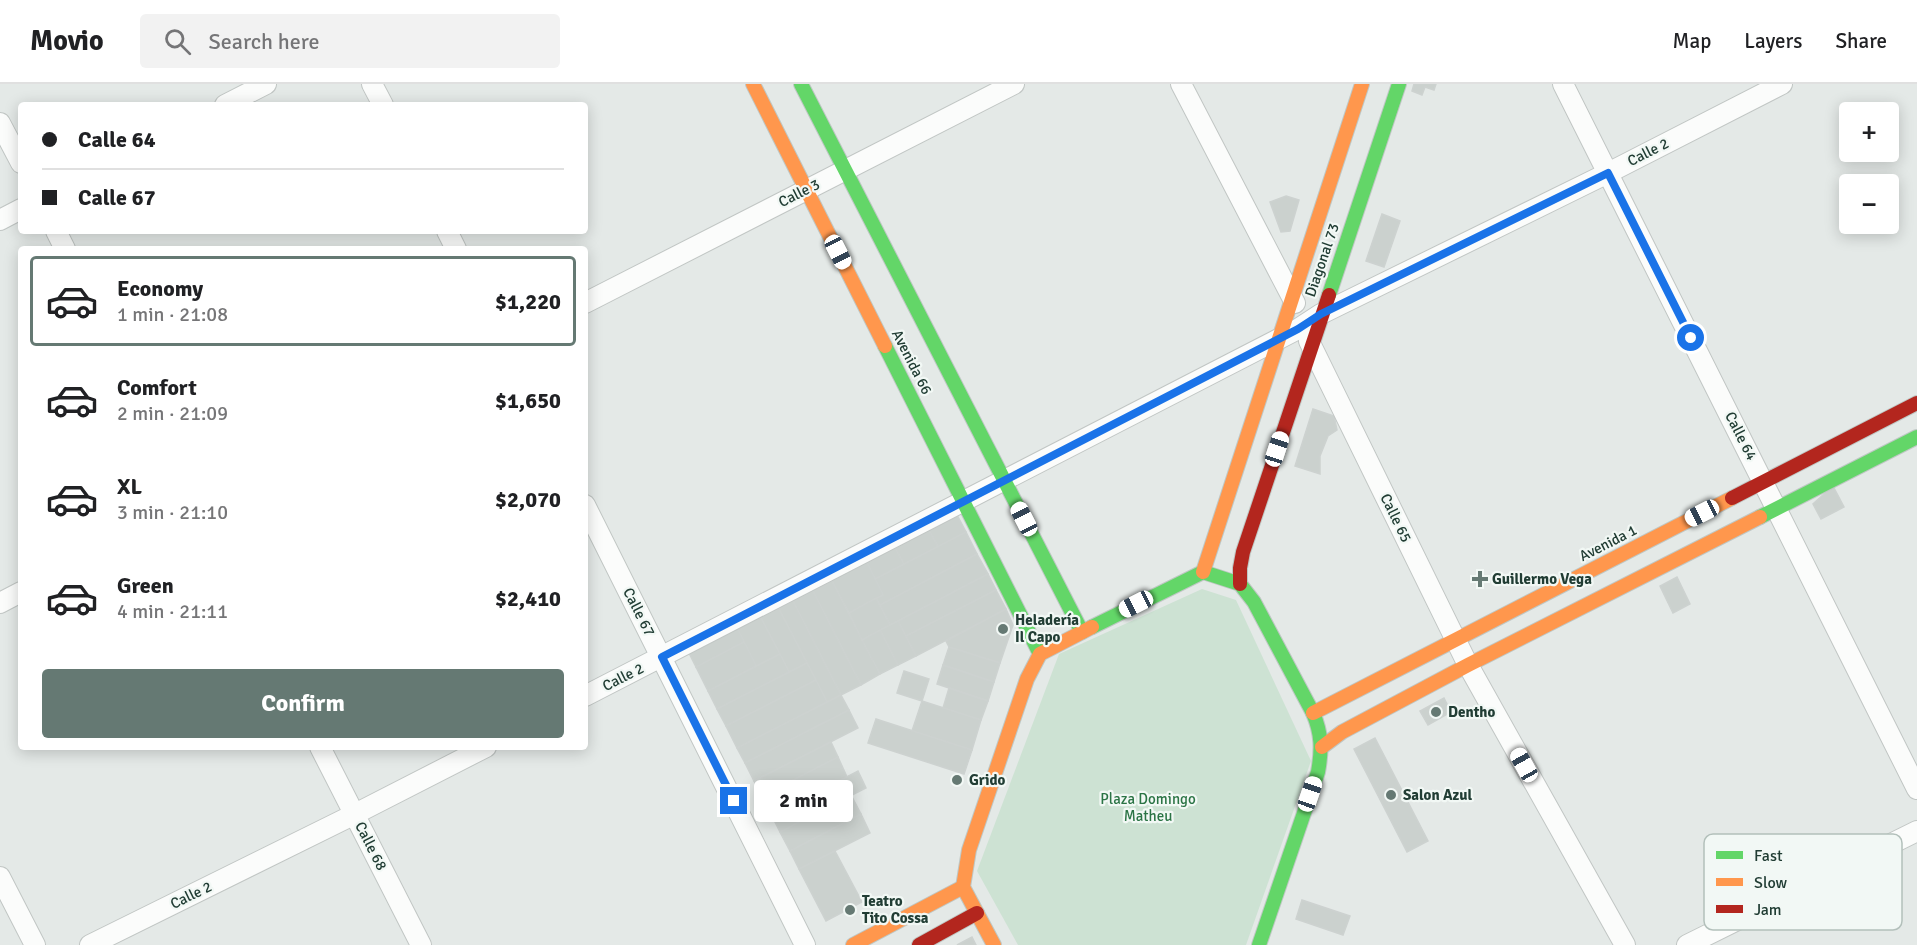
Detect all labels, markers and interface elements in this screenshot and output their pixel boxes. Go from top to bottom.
search box [140,14,560,68]
text: Movio [30,24,104,58]
icon: search [161,25,194,58]
text: Search here [209,28,320,55]
text: Map [1673,28,1711,54]
text: Layers [1744,28,1802,54]
text: Share [1835,28,1887,54]
map controls [1839,102,1899,234]
button: + [1839,102,1899,162]
text: Calle 64 [78,126,156,153]
street label: Calle 2 [1624,134,1672,170]
button: − [1839,174,1899,234]
street label: Calle 3 [775,175,823,211]
text: Calle 67 [78,184,156,211]
street label: Diagonal 73 [1301,221,1343,299]
car [822,232,854,272]
icon: car [45,274,99,328]
text: Economy [117,275,203,302]
text: $1,220 [495,288,561,315]
text: 1 min · 21:08 [117,302,228,327]
route start [1677,324,1704,351]
street label: Avenida 66 [888,327,936,397]
icon: car [45,373,99,427]
text: Comfort [117,374,197,401]
text: $1,650 [495,387,561,414]
text: 2 min · 21:09 [117,401,228,426]
street label: Calle 64 [1721,409,1761,463]
car [1263,429,1291,469]
icon: car [45,472,99,526]
text: XL [117,473,142,500]
text: $2,070 [495,486,561,513]
street label: Calle 65 [1376,491,1416,545]
car [1682,497,1722,529]
car [1008,499,1040,539]
text: 3 min · 21:10 [117,500,228,525]
street label: Avenida 1 [1576,521,1640,565]
place label: Guillermo Vega [1492,570,1592,588]
icon: car [45,571,99,625]
text: Green [117,572,174,599]
marker: Guillermo Vega [1473,572,1487,586]
text: $2,410 [495,585,561,612]
street label: Calle 67 [619,585,659,639]
car [1116,588,1156,620]
text: 4 min · 21:11 [117,599,228,624]
place label: Heladería Il Capo [1015,611,1079,646]
marker: Heladería Il Capo [996,622,1010,636]
street label: Calle 2 [599,659,647,695]
button: Confirm [42,669,564,738]
place label: Dentho [1448,703,1495,721]
marker: Dentho [1429,705,1443,719]
car [1507,745,1541,785]
place label: Grido [969,771,1006,789]
marker: Grido [950,773,964,787]
car [1296,774,1324,814]
callout: 2 min [755,780,854,822]
place label: Salon Azul [1403,786,1472,804]
route end [720,787,747,814]
text: 2 min [779,788,828,813]
marker: Salon Azul [1384,788,1398,802]
park label: Plaza Domingo Matheu [1100,790,1196,825]
street label: Calle 68 [351,819,391,873]
legend [1704,834,1902,930]
text: Fast [1754,846,1783,866]
text: Slow [1754,873,1788,893]
street label: Calle 2 [167,877,215,913]
place label: Teatro Tito Cossa [862,892,929,927]
text: Jam [1754,900,1782,920]
marker: Teatro Tito Cossa [843,903,857,917]

